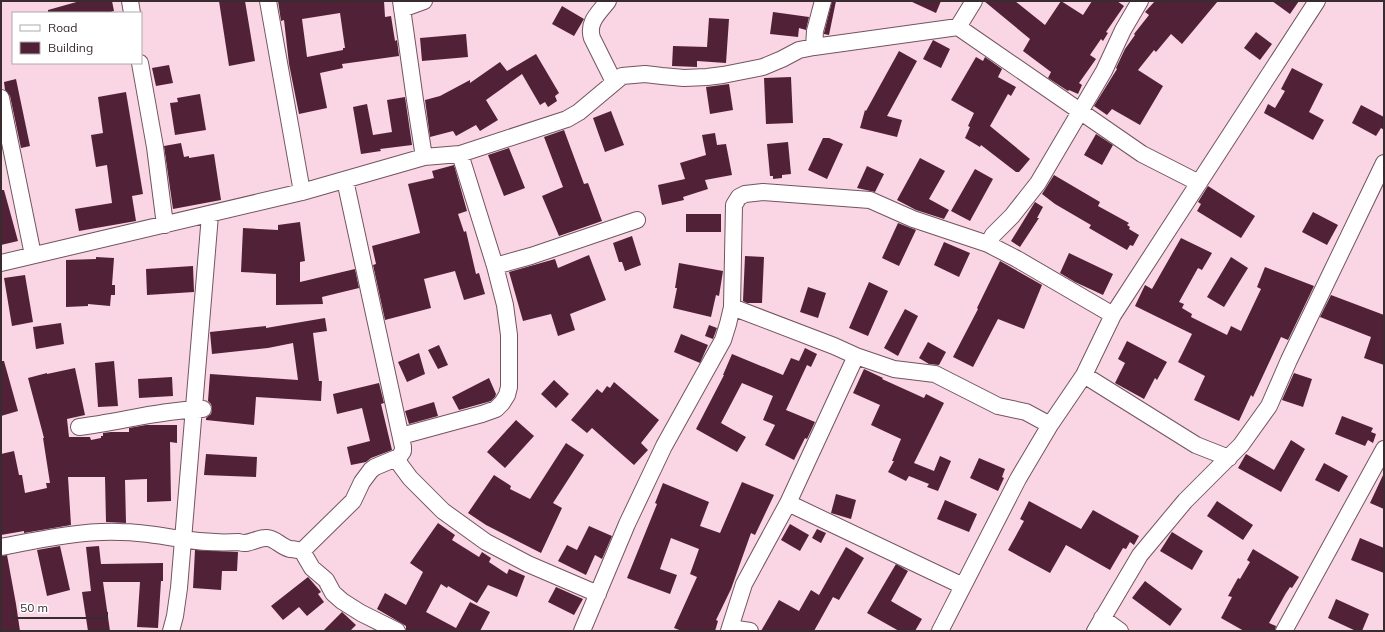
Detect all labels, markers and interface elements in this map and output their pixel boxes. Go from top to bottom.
legend [12,12,142,64]
text: Road [48,20,77,35]
text: Building [48,40,93,55]
scale bar [14,594,107,620]
text: 50 m [20,600,48,615]

